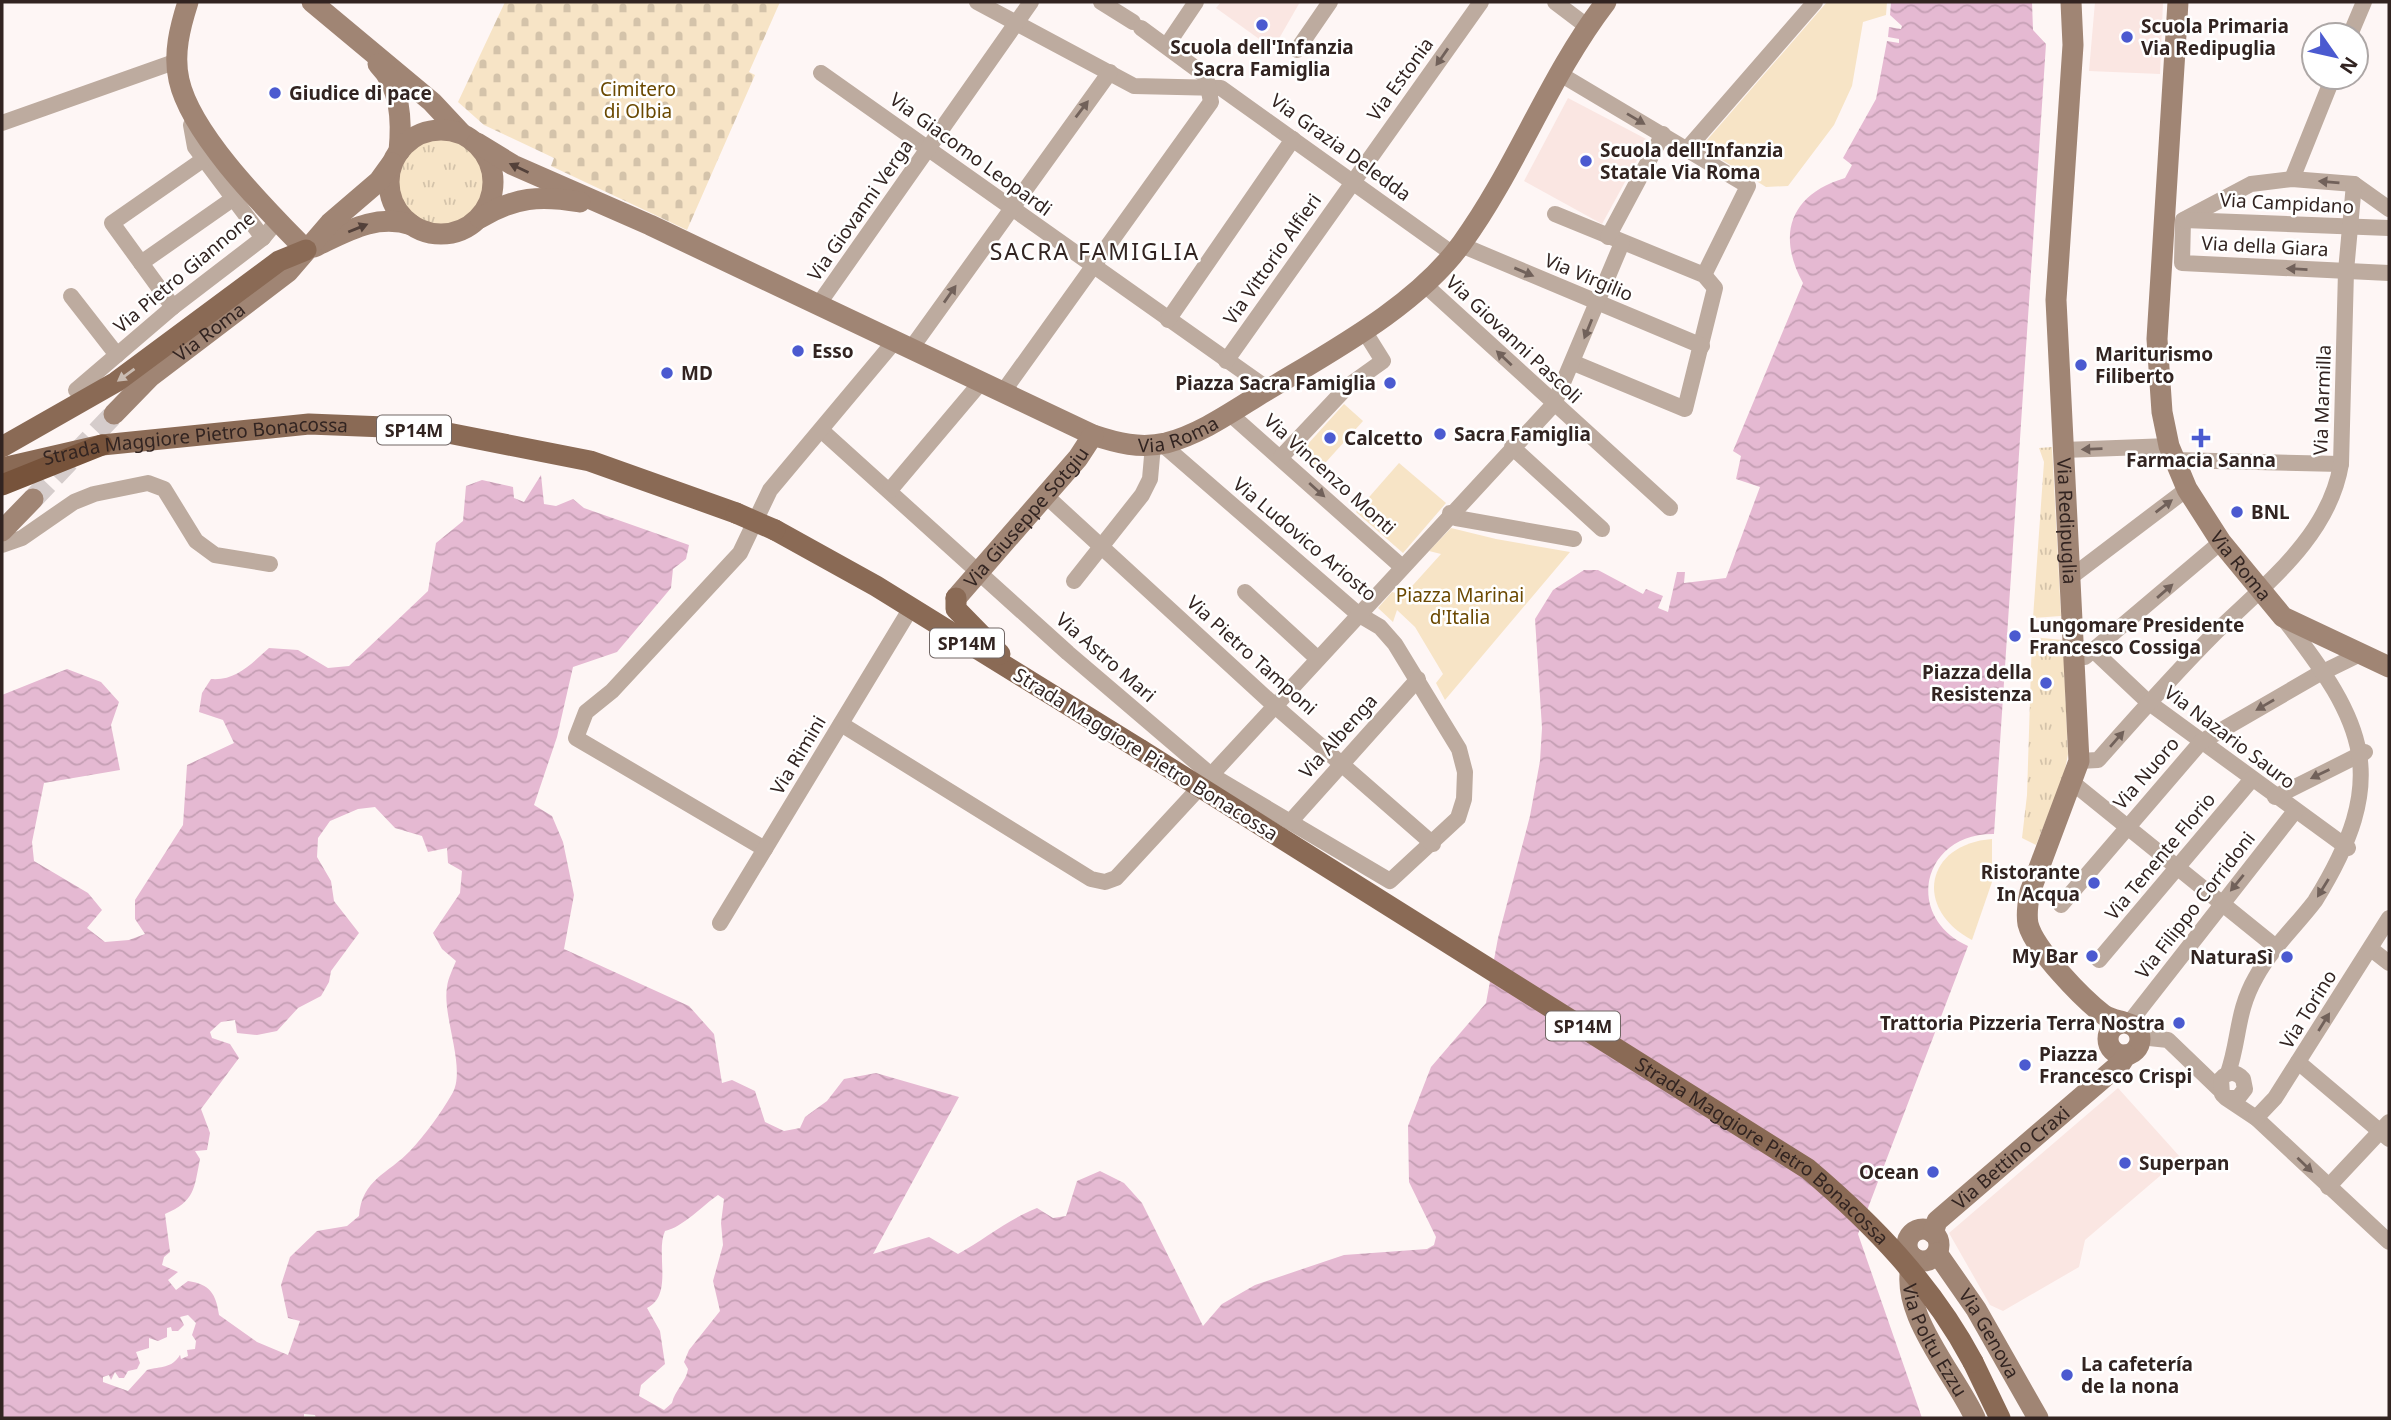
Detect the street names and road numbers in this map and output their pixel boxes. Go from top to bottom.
street label: Via Estonia [1361,32,1439,126]
street label: Via Giacomo Leopardi [885,86,1057,222]
street label: Via Grazia Deledda [1266,87,1416,207]
street label: Via Giovanni Verga [801,134,919,286]
street label: Via Campidano [2219,186,2355,220]
street label: Via Vittorio Alfieri [1217,188,1327,330]
street label: Via Pietro Giannone [108,205,260,339]
street label: Via della Giara [2201,230,2329,262]
street label: Via Virgilio [1541,247,1637,307]
street label: Via Giovanni Pascoli [1440,269,1588,409]
street label: Via Roma [168,296,250,368]
street label: Via Marmilla [2307,344,2337,456]
street label: Via Vincenzo Monti [1258,408,1402,540]
street label: Via Roma [1138,410,1223,458]
street label: Strada Maggiore Pietro Bonacossa [40,411,348,471]
road number: SP14M [377,416,451,444]
street label: Via Giuseppe Sotgiu [958,442,1095,593]
street label: Via Redipuglia [2051,457,2083,585]
street label: Via Ludovico Ariosto [1228,471,1382,607]
street label: Via Roma [2204,526,2277,606]
street label: Via Pietro Tamponi [1181,589,1323,721]
street label: Via Astro Mari [1050,606,1162,708]
road number: SP14M [930,628,1004,658]
street label: Strada Maggiore Pietro Bonacossa [1009,662,1283,846]
street label: Via Nazario Sauro [2159,679,2301,795]
street label: Via Albenga [1293,688,1383,784]
street label: Via Rimini [764,711,832,799]
street label: Via Nuoro [2107,731,2185,815]
street label: Via Tenente Florio [2099,787,2221,925]
street label: Via Filippo Corridoni [2129,826,2261,984]
street label: Via Torino [2273,965,2343,1053]
road number: SP14M [1546,1012,1620,1041]
street label: Strada Maggiore Pietro Bonacossa [1631,1051,1895,1250]
street label: Via Bettino Craxi [1947,1100,2075,1215]
street label: Via Poltu Ezzu [1897,1282,1974,1401]
street label: Via Genova [1953,1283,2026,1383]

